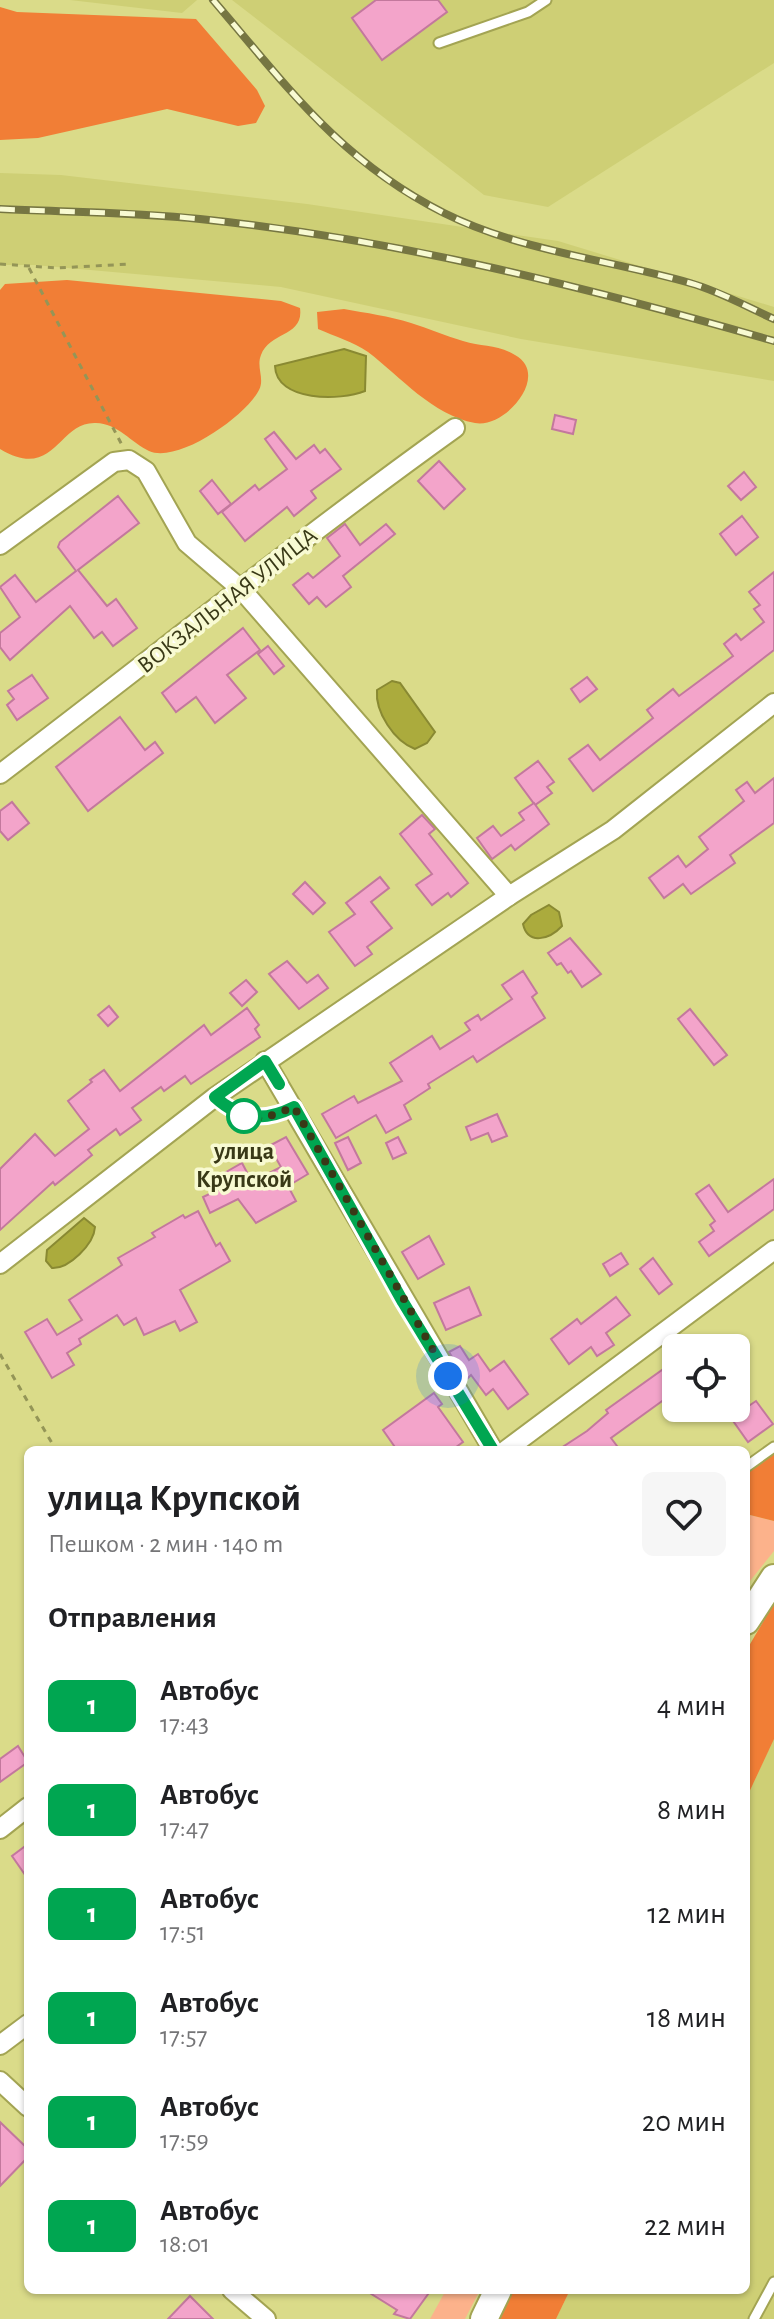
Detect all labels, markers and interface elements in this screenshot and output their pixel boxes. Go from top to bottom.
street label: ВОКЗАЛЬНАЯ УЛИЦА [133,523,322,678]
marker: улица Крупской [227,1099,261,1133]
place label: улица Крупской [196,1140,292,1192]
map controls [662,1334,750,1422]
button: locate [662,1334,750,1422]
your location [428,1356,468,1396]
button: heart [642,1472,726,1556]
text: улица Крупской [48,1480,301,1518]
text: Пешком · 2 мин · 140 m [48,1531,283,1557]
text: Отправления [48,1603,217,1633]
text: Автобус [160,1676,259,1706]
text: 4 мин [657,1691,726,1721]
text: 1 [87,1692,97,1720]
text: 17:43 [160,1711,209,1737]
text: Автобус [160,1780,259,1810]
text: 8 мин [657,1795,726,1825]
text: 1 [87,1796,97,1824]
text: 17:47 [160,1815,209,1841]
text: Автобус [160,1884,259,1914]
text: 12 мин [647,1899,726,1929]
text: 1 [87,1900,97,1928]
text: 17:51 [160,1919,206,1945]
text: Автобус [160,1988,259,2018]
text: 18 мин [647,2003,726,2033]
text: 1 [87,2004,97,2032]
text: 17:57 [160,2023,207,2049]
text: Автобус [160,2092,259,2122]
text: 20 мин [642,2107,726,2137]
text: 1 [87,2108,97,2136]
text: 17:59 [160,2127,209,2153]
text: Автобус [160,2196,259,2226]
text: 22 мин [644,2211,726,2241]
text: 1 [87,2212,97,2240]
text: 18:01 [160,2231,210,2257]

